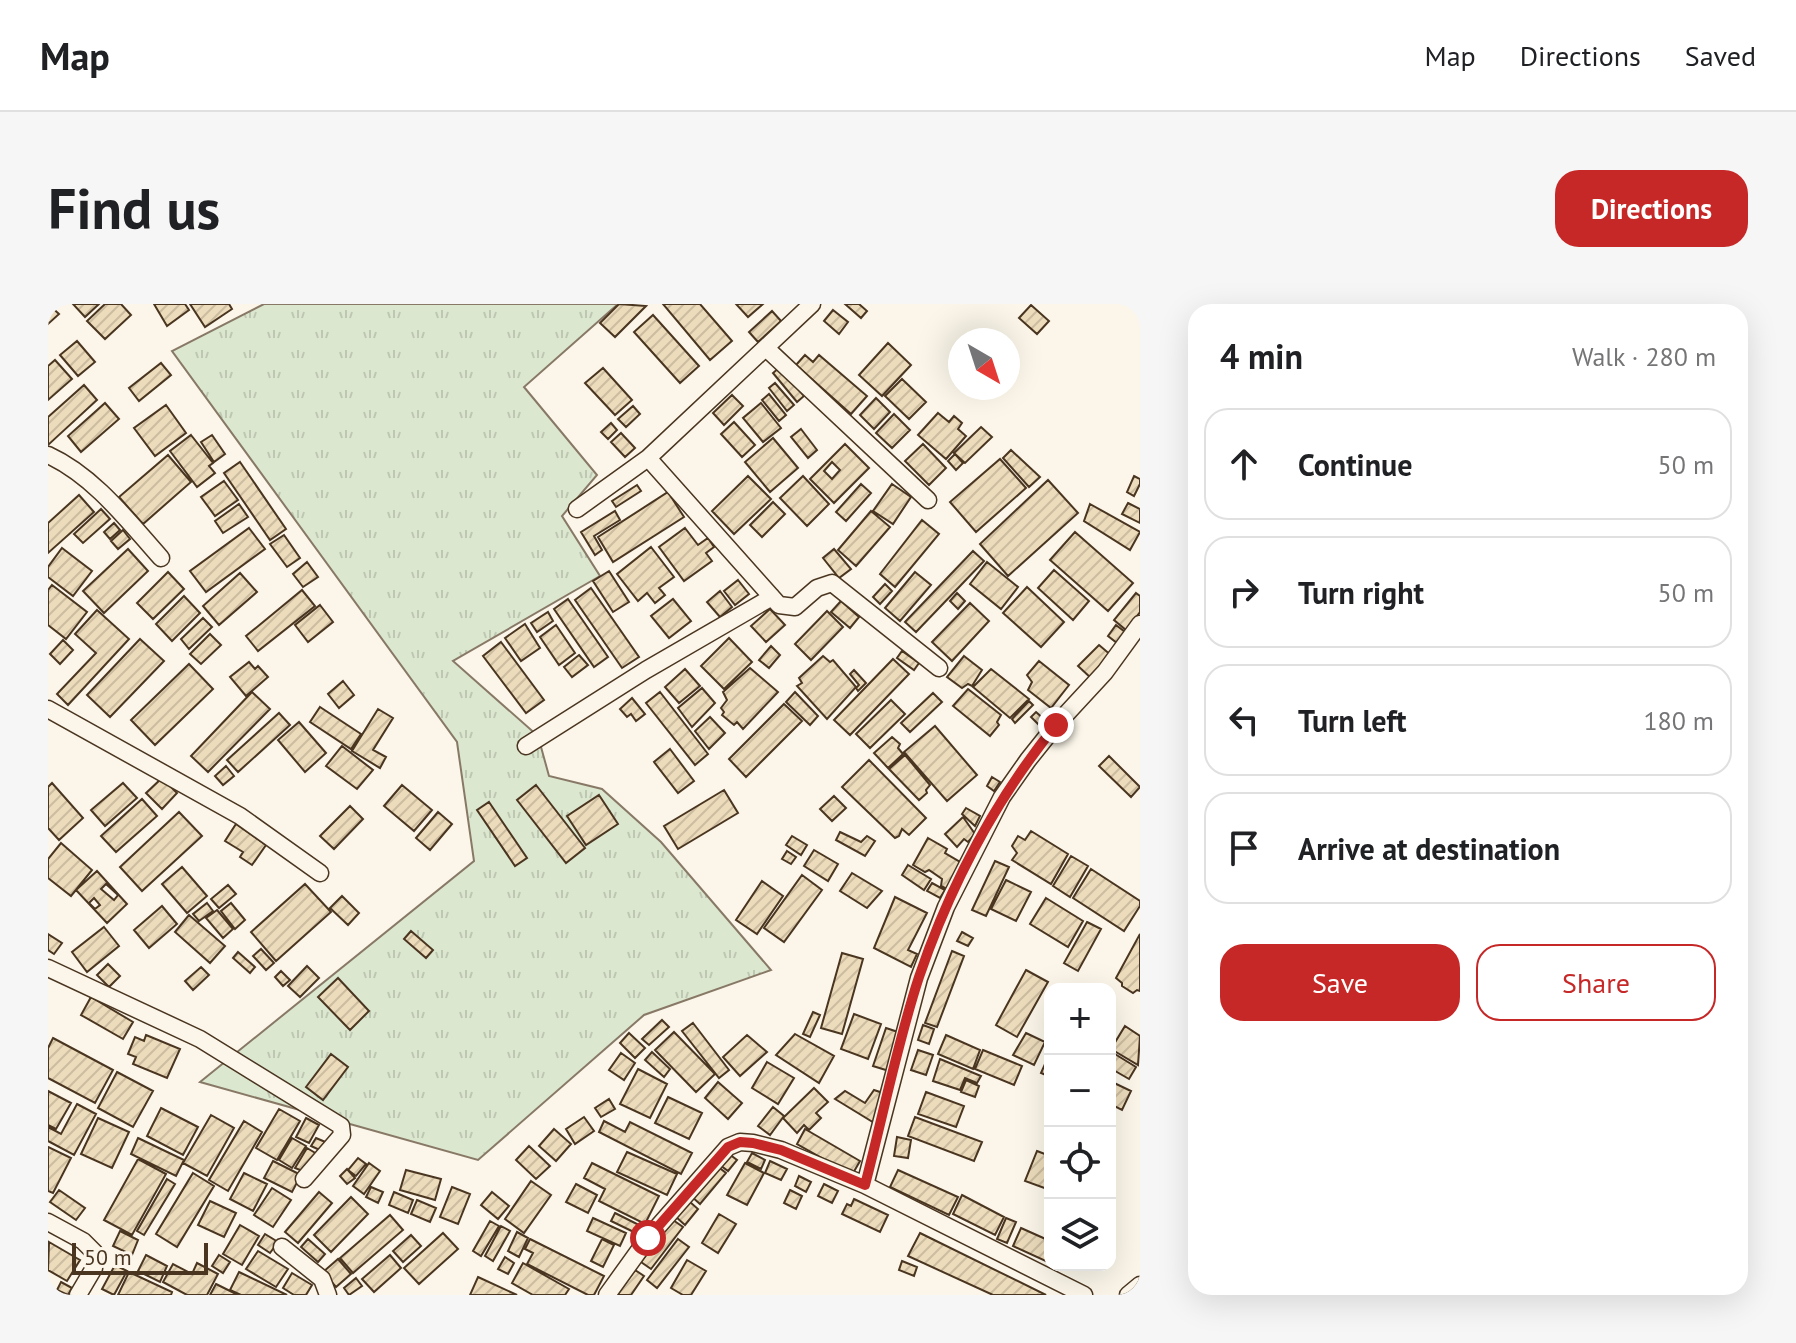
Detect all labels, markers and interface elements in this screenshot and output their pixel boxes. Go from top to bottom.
text: Map [40,31,110,80]
text: Map [1425,37,1476,74]
text: Directions [1520,37,1641,74]
text: Saved [1685,37,1756,74]
button: Directions [1555,170,1748,247]
text: Find us [48,172,220,244]
north arrow [948,328,1020,400]
text: 4 min [1220,334,1303,378]
text: Walk · 280 m [1572,340,1716,373]
icon: ahead [1222,442,1266,486]
text: Continue [1298,445,1412,484]
text: 50 m [1658,448,1714,481]
icon: right [1222,570,1266,614]
text: Turn right [1298,573,1424,612]
text: 50 m [1658,576,1714,609]
icon: left [1222,698,1266,742]
text: Turn left [1298,701,1406,740]
text: 180 m [1643,704,1714,737]
route end [1038,707,1074,743]
icon: arrive [1222,826,1266,870]
text: Arrive at destination [1298,829,1560,868]
button: Save [1220,944,1460,1021]
button: Share [1476,944,1716,1021]
map controls [1044,983,1116,1271]
button: + [1044,983,1116,1055]
button: − [1044,1055,1116,1127]
button: locate [1044,1127,1116,1199]
button: layers [1044,1199,1116,1271]
route start [630,1220,666,1256]
scale bar [72,1239,208,1275]
text: 50 m [84,1243,132,1271]

